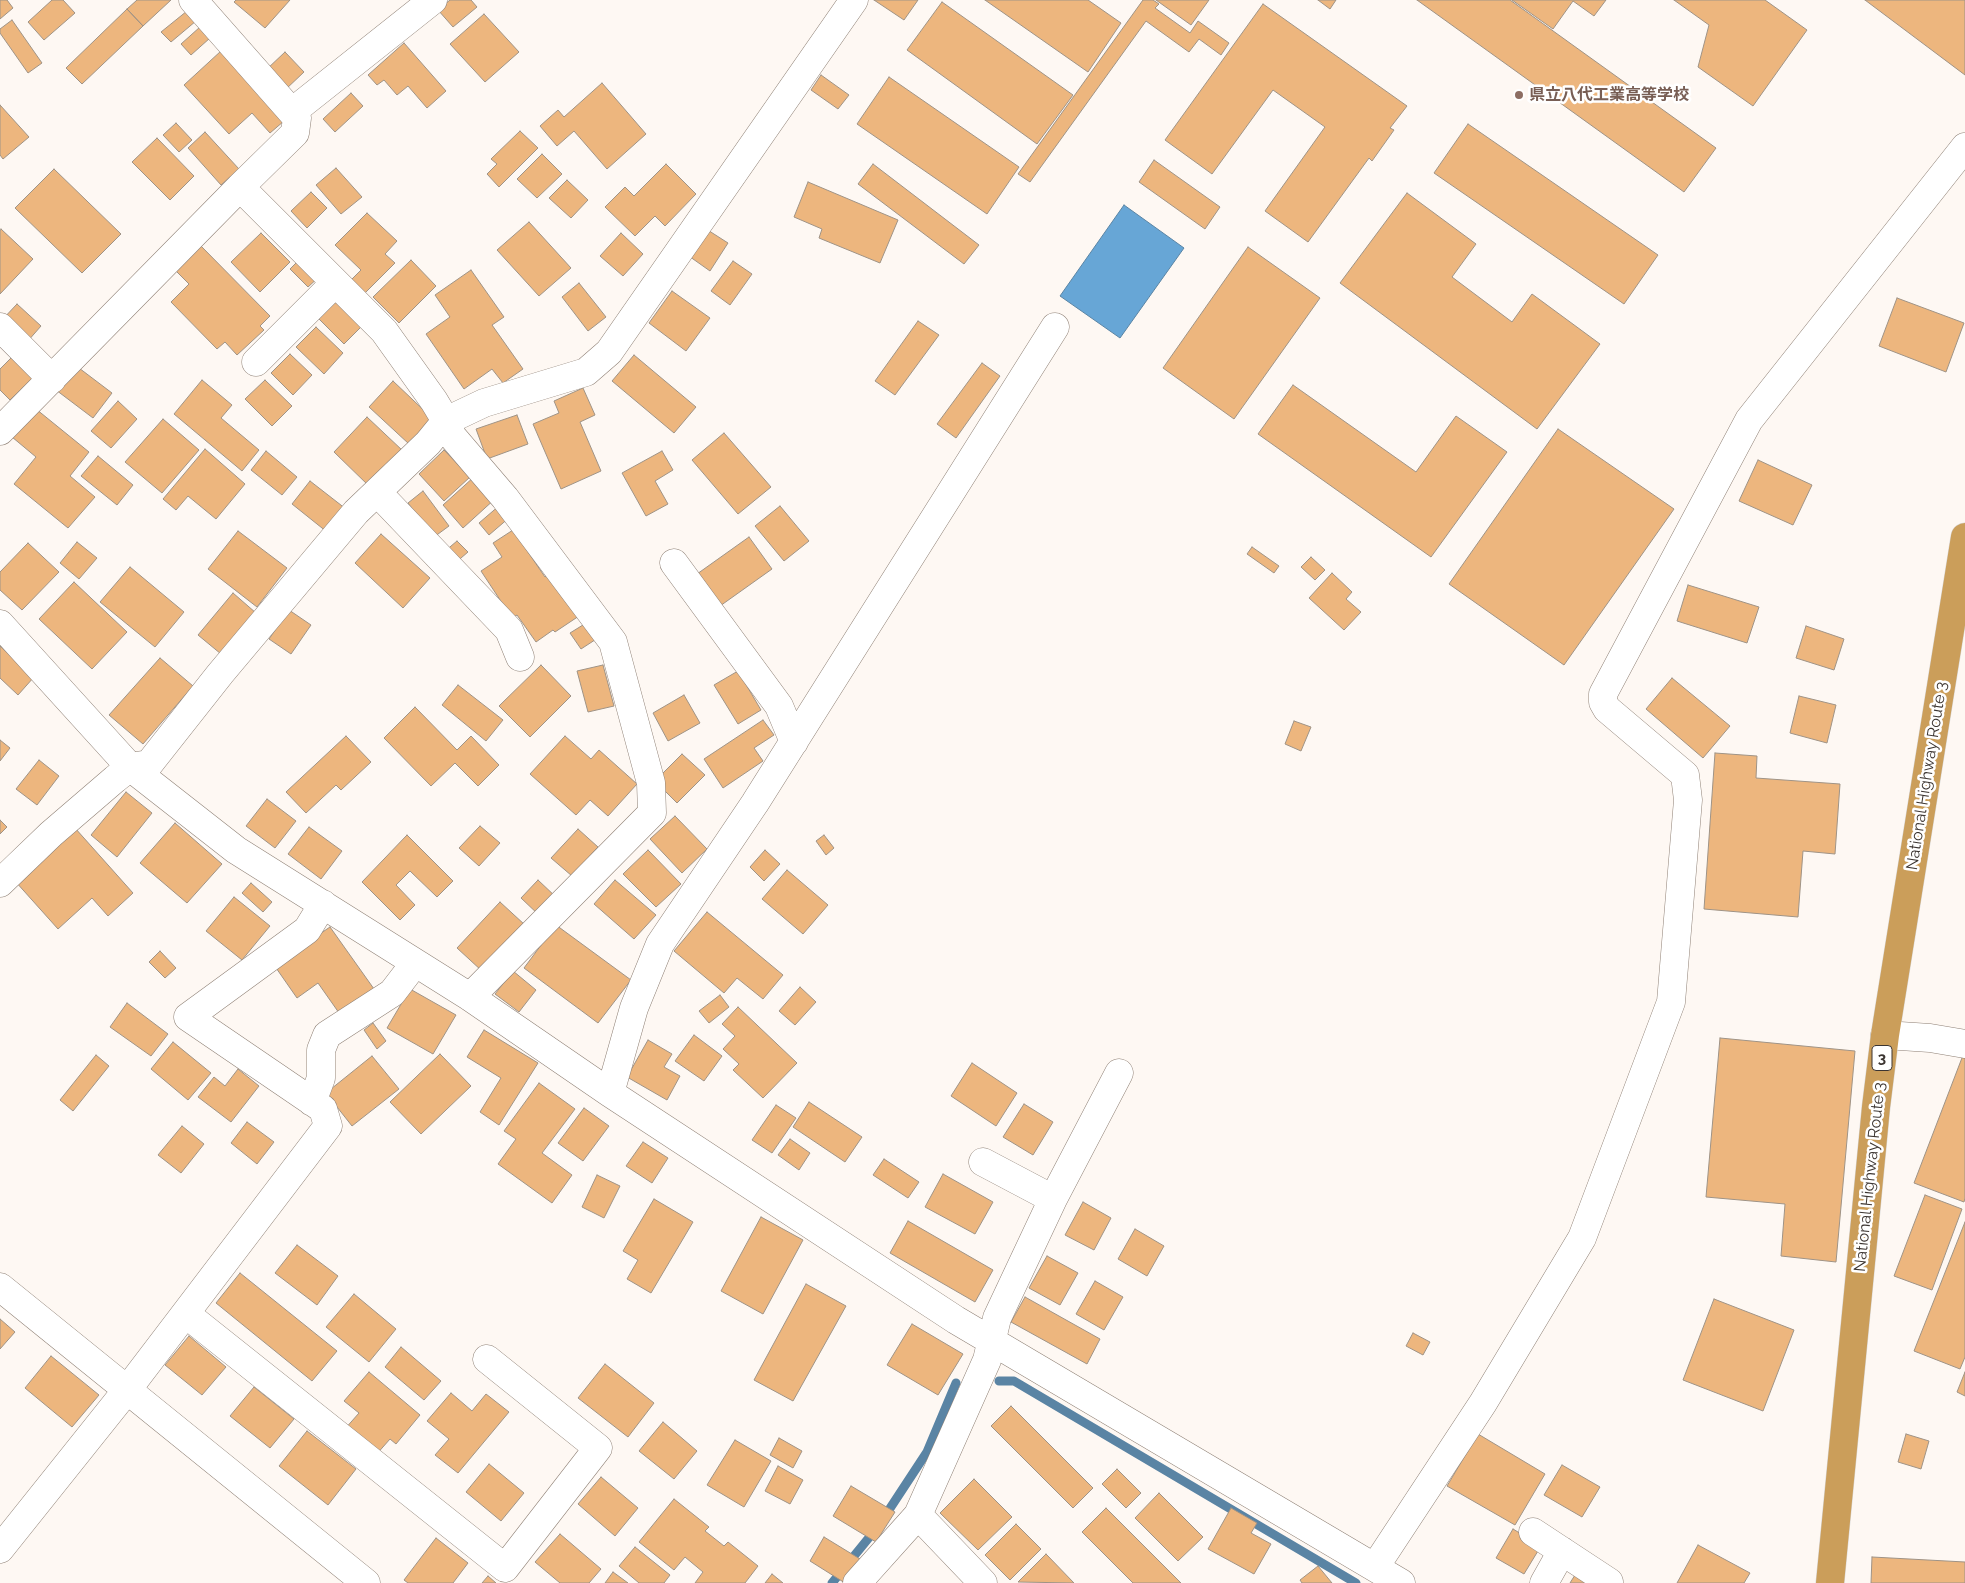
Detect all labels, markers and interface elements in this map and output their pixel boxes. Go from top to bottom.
place label: 県立八代工業高等学校 [1529,85,1689,105]
marker: 県立八代工業高等学校 [1513,89,1525,101]
street label: National Highway Route 3 [1903,680,1951,872]
road number: 3 [1872,1046,1892,1070]
street label: National Highway Route 3 [1850,1081,1890,1273]

